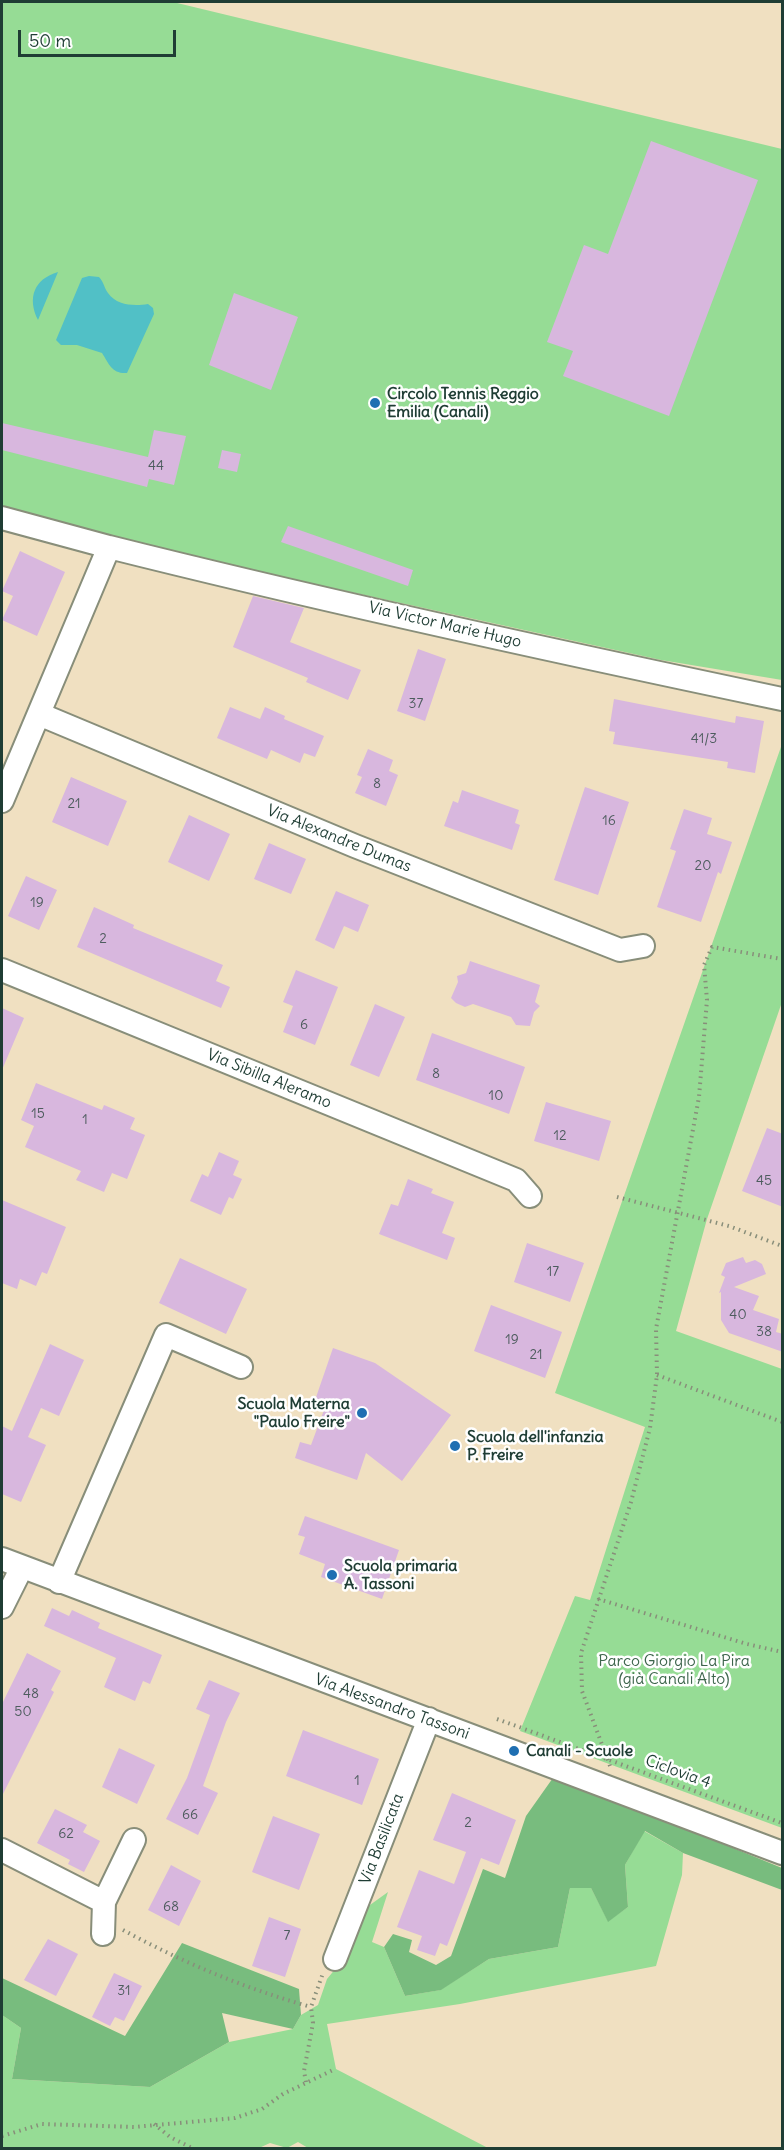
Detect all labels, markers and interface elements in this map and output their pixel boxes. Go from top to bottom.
scale bar [21,18,178,56]
text: 50 m [29,29,71,52]
place label: Circolo Tennis Reggio Emilia (Canali) [387,384,539,422]
marker: Circolo Tennis Reggio Emilia (Canali) [368,396,382,410]
house number: 44 [148,458,164,474]
street label: Via Victor Marie Hugo [367,598,523,652]
house number: 37 [409,696,423,712]
house number: 41/3 [691,731,717,747]
house number: 8 [373,776,381,792]
house number: 21 [67,796,81,812]
street label: Via Alexandre Dumas [264,801,414,877]
house number: 16 [602,813,616,829]
house number: 20 [695,858,711,874]
house number: 19 [30,895,44,911]
house number: 2 [99,931,107,947]
house number: 6 [300,1017,308,1033]
street label: Via Sibilla Aleramo [204,1045,334,1113]
house number: 8 [432,1066,440,1082]
house number: 10 [489,1088,503,1104]
house number: 15 [31,1106,45,1122]
house number: 1 [82,1112,88,1128]
house number: 12 [553,1128,567,1144]
house number: 45 [756,1173,772,1189]
house number: 17 [547,1264,559,1280]
house number: 40 [729,1307,747,1323]
house number: 38 [756,1324,772,1340]
house number: 19 [505,1332,519,1348]
house number: 21 [529,1347,543,1363]
place label: Scuola Materna "Paulo Freire" [237,1394,350,1432]
marker: Scuola Materna "Paulo Freire" [355,1406,369,1420]
place label: Scuola dell'infanzia P. Freire [467,1427,604,1465]
marker: Scuola dell'infanzia P. Freire [448,1439,462,1453]
place label: Scuola primaria A. Tassoni [344,1556,457,1594]
marker: Scuola primaria A. Tassoni [325,1568,339,1582]
park label: Parco Giorgio La Pira (già Canali Alto) [598,1651,750,1689]
street label: Via Alessandro Tassoni [312,1670,472,1744]
house number: 48 [23,1686,39,1702]
house number: 50 [14,1704,32,1720]
place label: Canali - Scuole [526,1741,633,1761]
marker: Canali - Scuole [507,1744,521,1758]
street label: Ciclovia 4 [643,1751,713,1793]
house number: 1 [354,1773,360,1789]
street label: Via Basilicata [356,1791,408,1887]
house number: 66 [182,1807,198,1823]
house number: 2 [464,1815,472,1831]
house number: 62 [58,1826,74,1842]
house number: 68 [163,1899,179,1915]
house number: 7 [284,1928,290,1944]
house number: 31 [117,1983,131,1999]

